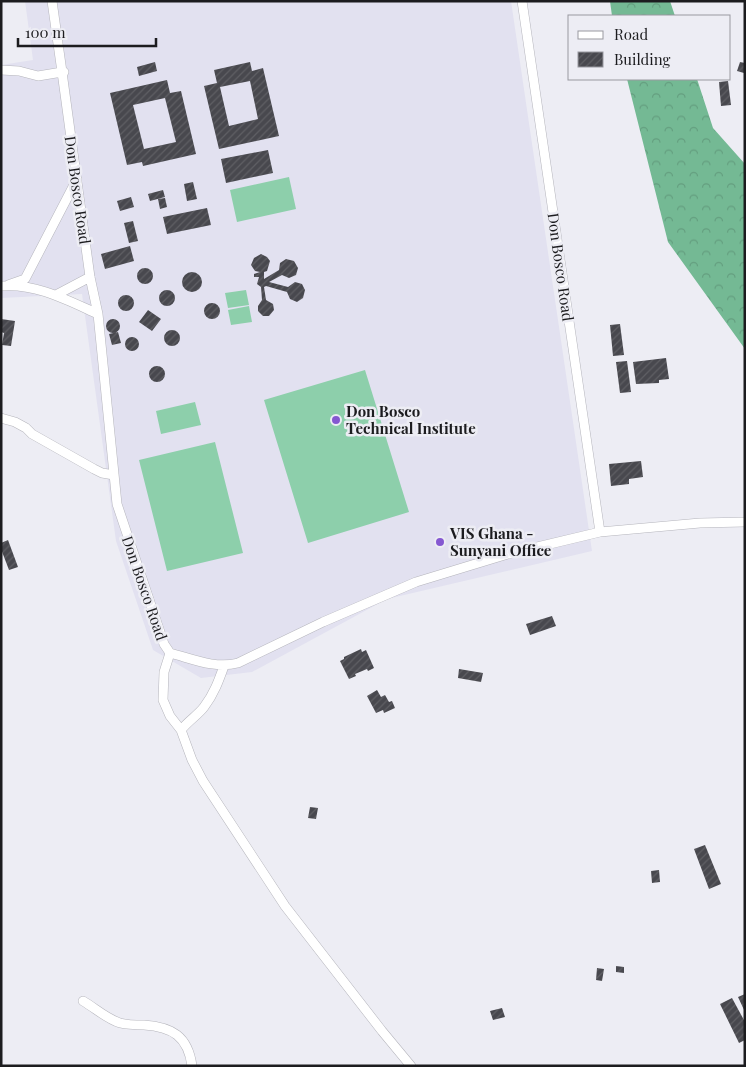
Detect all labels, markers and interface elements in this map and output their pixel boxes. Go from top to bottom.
scale bar [18,15,155,47]
legend [568,15,731,80]
text: 100 m [25,22,66,42]
text: Road [614,24,648,44]
text: Building [614,49,671,69]
street label: Don Bosco Road [60,134,96,246]
street label: Don Bosco Road [543,211,579,323]
place label: Don Bosco Technical Institute [346,401,476,438]
marker: Don Bosco Technical Institute [330,414,342,426]
place label: VIS Ghana - Sunyani Office [449,523,552,560]
street label: Don Bosco Road [118,533,172,643]
marker: VIS Ghana - Sunyani Office [434,536,446,548]

